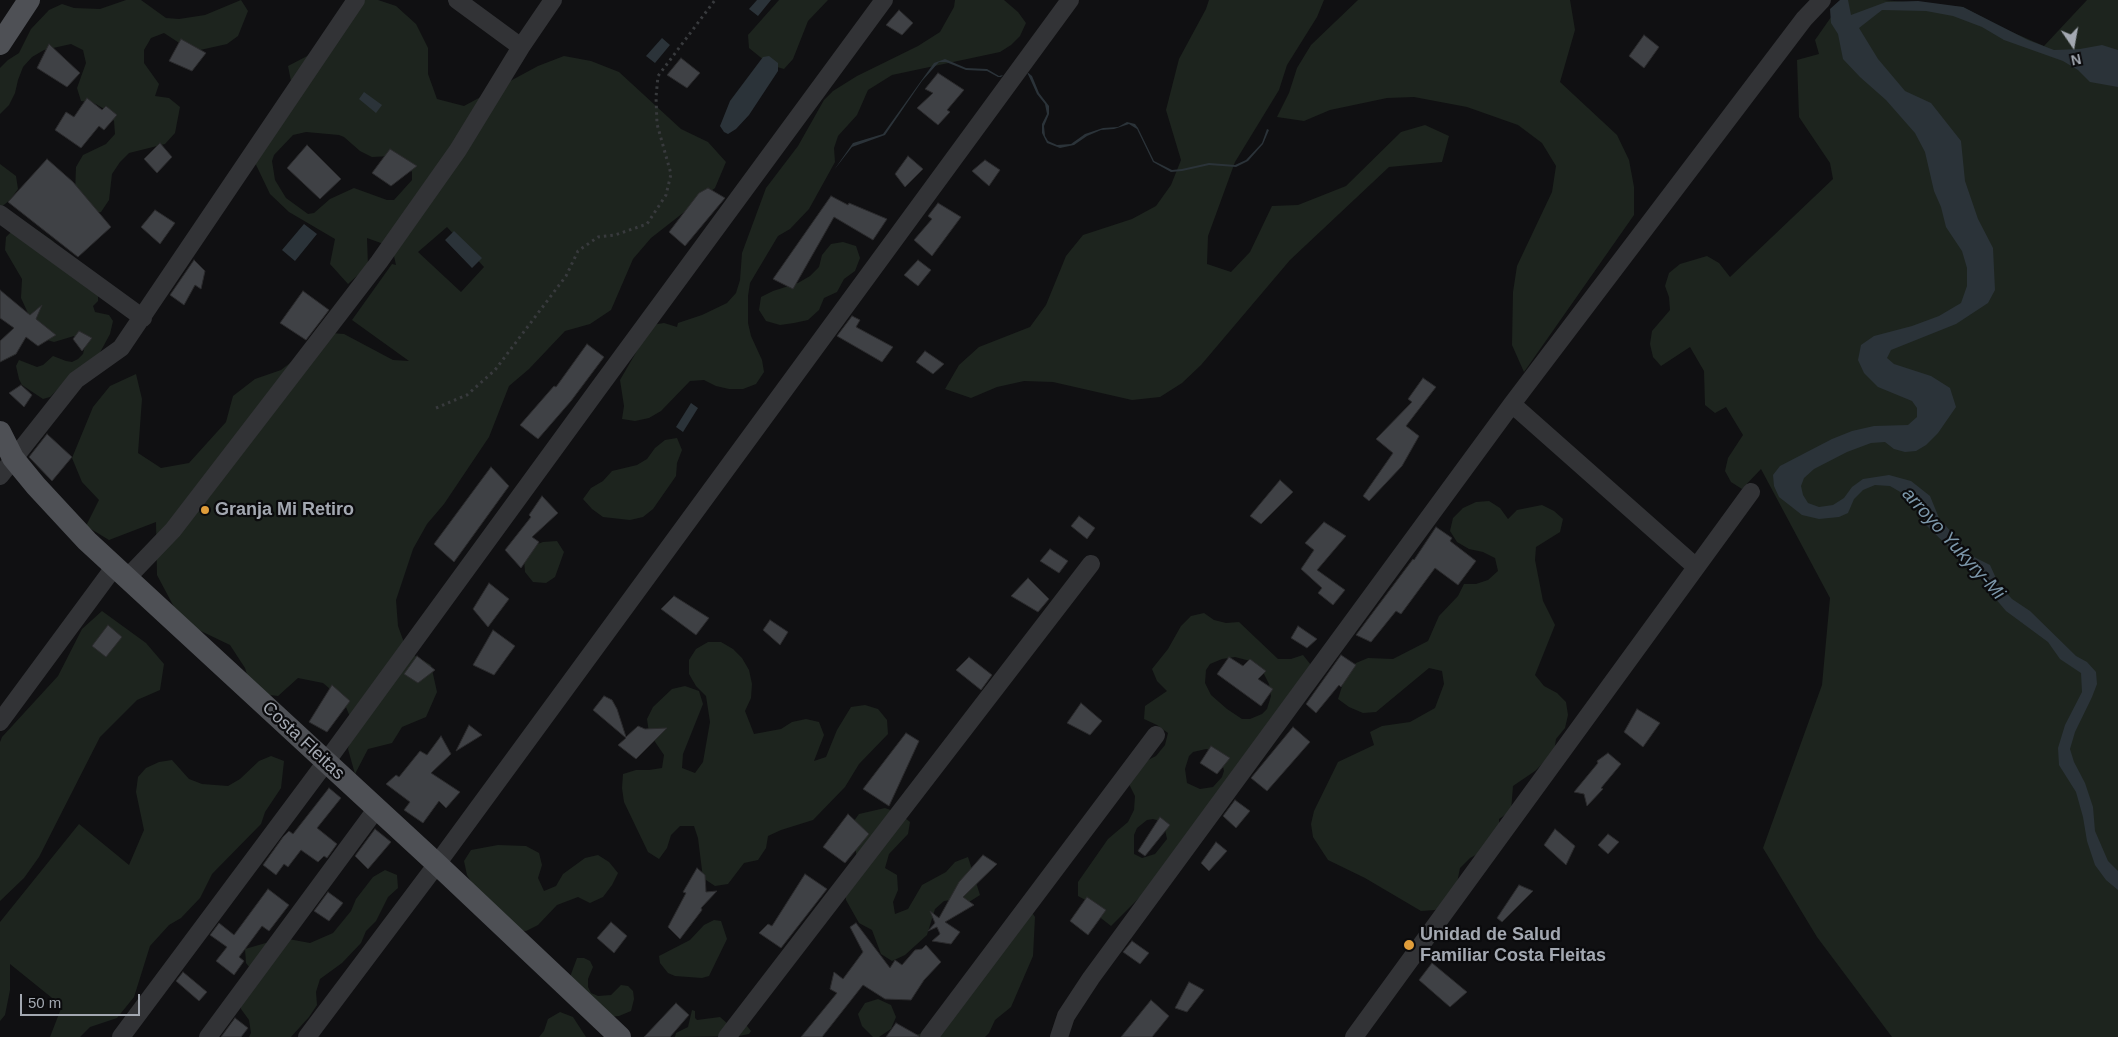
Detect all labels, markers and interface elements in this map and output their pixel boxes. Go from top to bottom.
north arrow [2048,20,2098,70]
text: N [2070,51,2083,69]
water label: arroyo Yukyry-Mi [1897,483,2009,605]
place label: Granja Mi Retiro [215,499,354,521]
marker: Granja Mi Retiro [199,504,211,516]
street label: Costa Fleitas [257,697,349,785]
place label: Unidad de Salud Familiar Costa Fleitas [1420,924,1606,966]
marker: Unidad de Salud Familiar Costa Fleitas [1402,938,1416,952]
scale bar [22,984,142,1016]
text: 50 m [28,994,61,1011]

